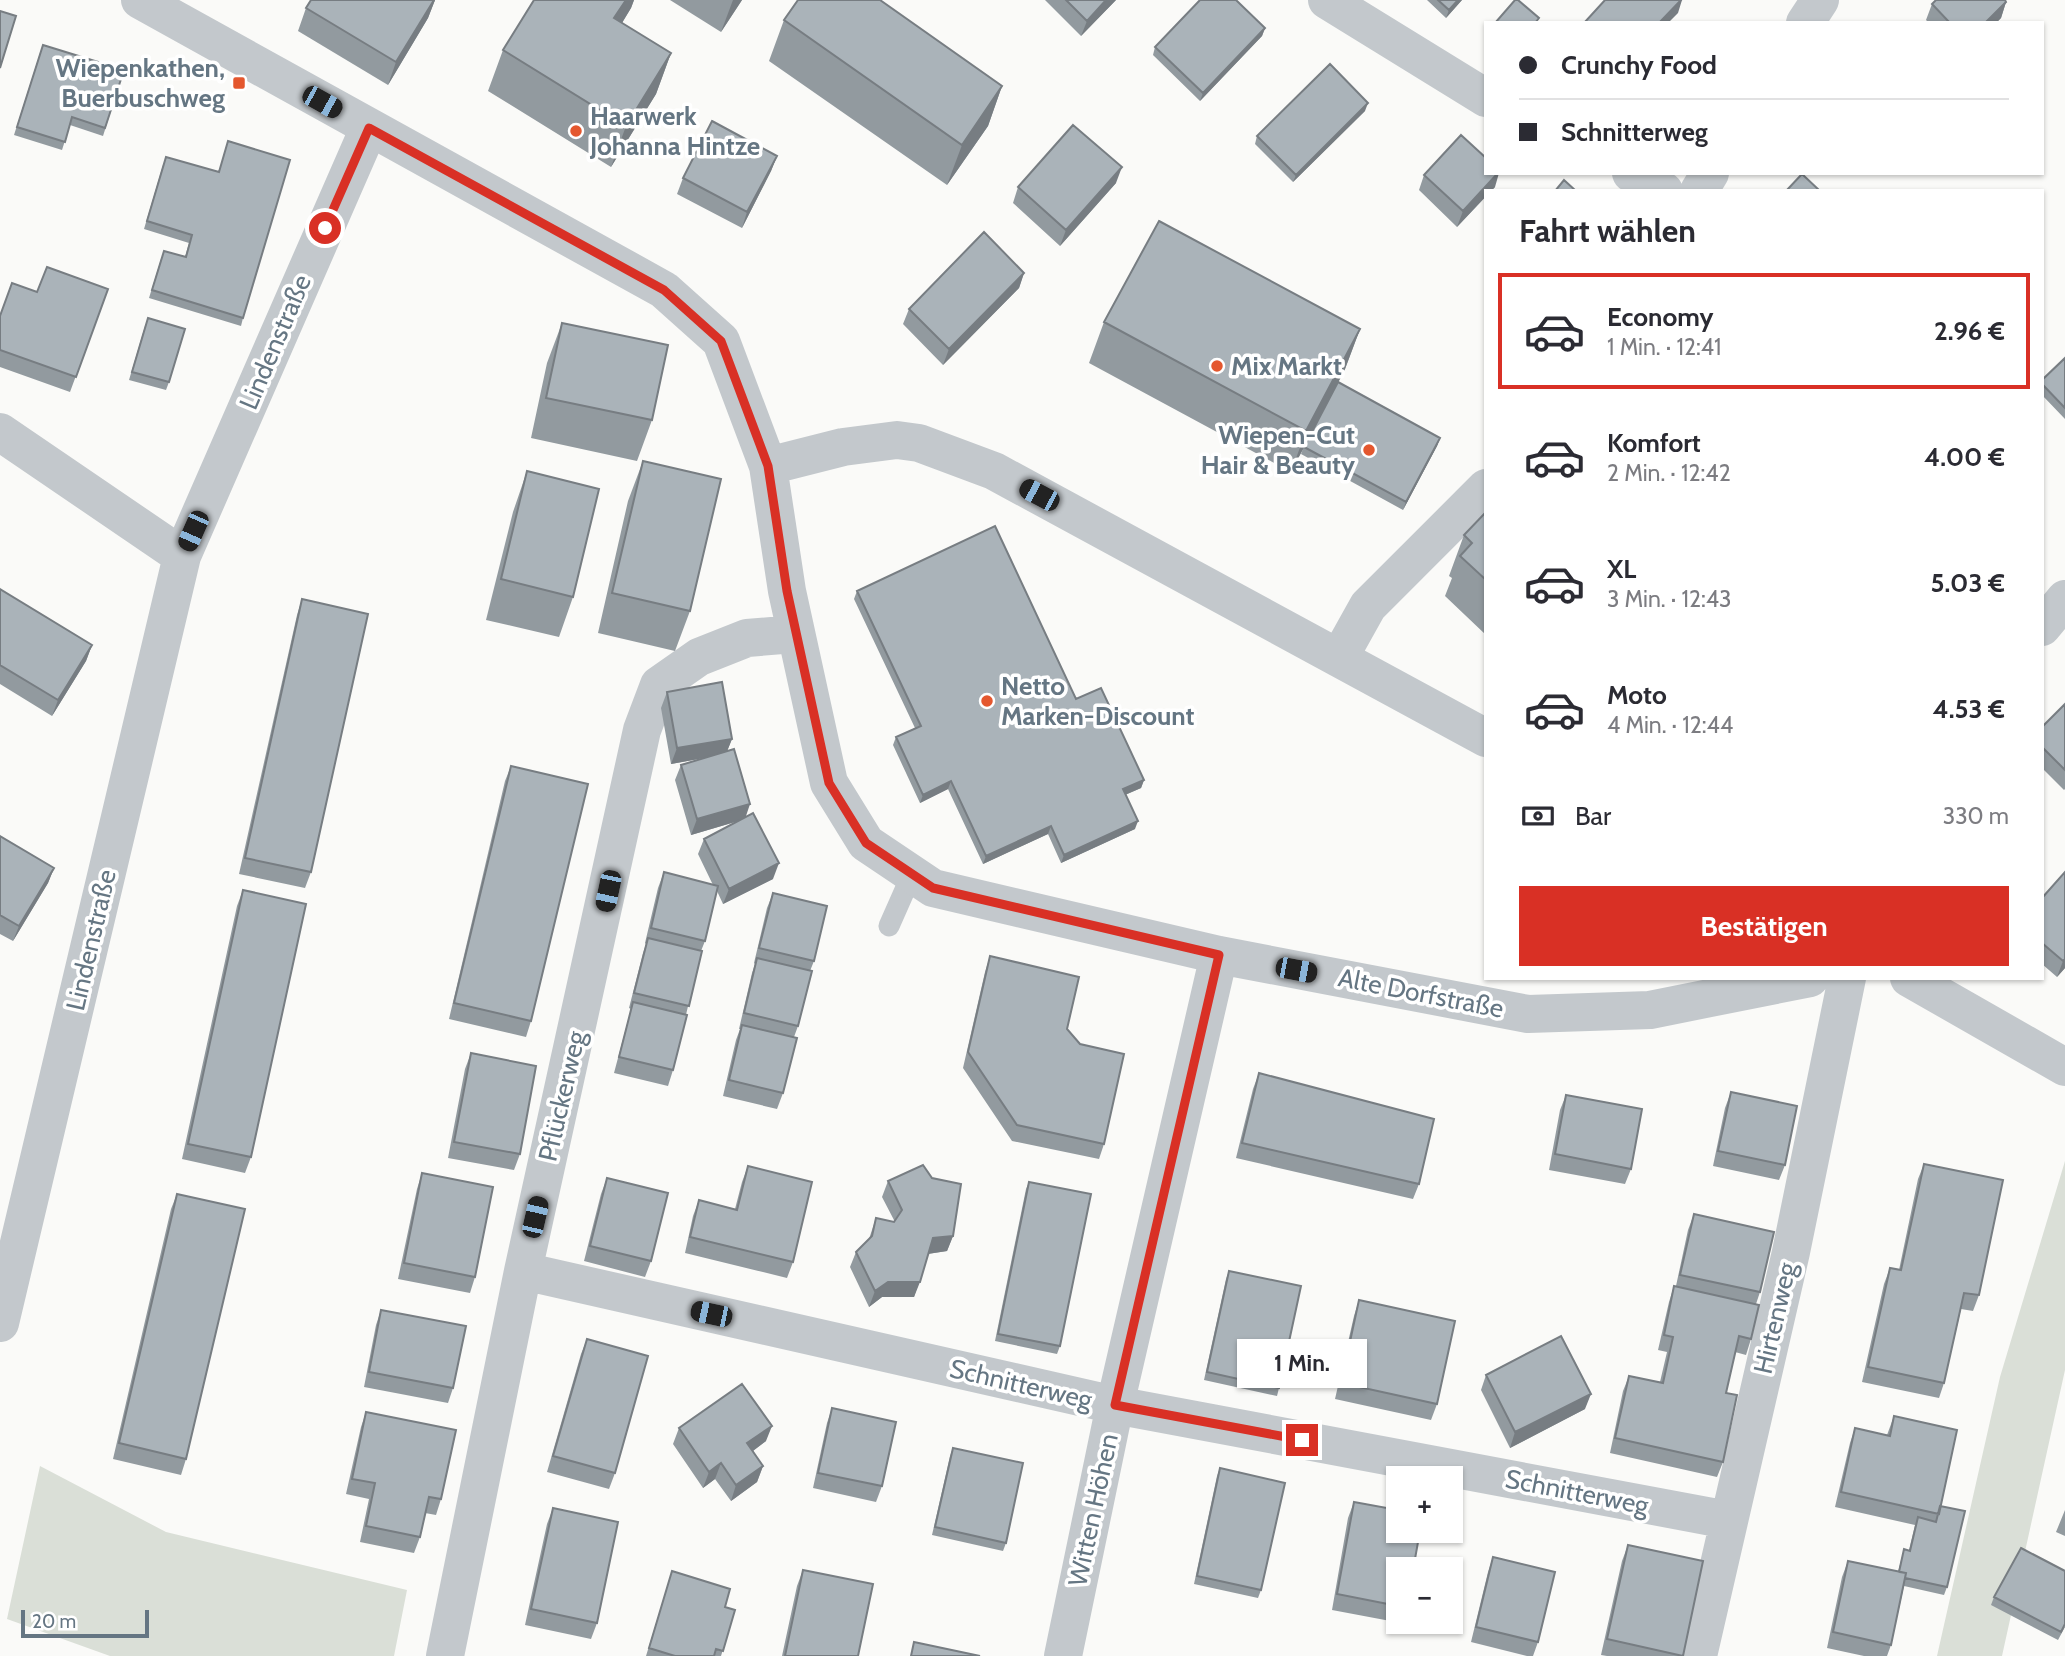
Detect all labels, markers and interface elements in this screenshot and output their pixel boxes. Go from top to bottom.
text: Crunchy Food [1561,49,1717,81]
place label: Wiepenkathen, Buerbuschweg [56,52,225,114]
marker: Wiepenkathen, Buerbuschweg [231,75,247,91]
car [299,83,346,121]
place label: Haarwerk Johanna Hintze [589,100,760,162]
text: Schnitterweg [1561,116,1708,148]
marker: Haarwerk Johanna Hintze [568,123,584,139]
text: Fahrt wählen [1519,211,1696,250]
route start [309,212,341,244]
street label: Lindenstraße [232,270,318,414]
icon: car [1523,300,1586,363]
text: Economy [1607,301,1713,333]
text: 2.96 € [1934,315,2005,347]
text: 1 Min. · 12:41 [1607,333,1722,361]
place label: Mix Markt [1231,350,1342,382]
marker: Mix Markt [1209,358,1225,374]
place label: Wiepen-Cut Hair & Beauty [1201,419,1355,481]
icon: car [1523,426,1586,489]
text: Komfort [1607,427,1701,459]
text: 4.00 € [1924,441,2005,473]
marker: Wiepen-Cut Hair & Beauty [1361,442,1377,458]
text: 2 Min. · 12:42 [1607,459,1731,487]
car [1016,476,1063,514]
car [175,508,212,554]
icon: car [1523,552,1586,615]
text: XL [1607,553,1636,585]
text: 5.03 € [1931,567,2005,599]
text: 3 Min. · 12:43 [1607,585,1731,613]
place label: Netto Marken-Discount [1001,670,1195,732]
icon: car [1523,678,1586,741]
text: Moto [1607,679,1667,711]
marker: Netto Marken-Discount [979,693,995,709]
text: 4.53 € [1933,693,2005,725]
text: 4 Min. · 12:44 [1607,711,1733,739]
icon: cash [1519,797,1557,835]
text: Bar [1575,800,1611,832]
text: 330 m [1943,802,2009,830]
street label: Lindenstraße [59,866,123,1014]
car [594,868,623,914]
button: Bestätigen [1519,886,2009,966]
car [1274,956,1319,984]
street label: Alte Dorfstraße [1336,961,1506,1025]
street label: Pflückerweg [531,1027,593,1164]
car [521,1194,550,1240]
street label: Hirtenweg [1747,1258,1804,1377]
car [689,1299,734,1329]
callout: 1 Min. [1237,1338,1367,1388]
text: 1 Min. [1274,1349,1330,1377]
street label: Schnitterweg [947,1352,1096,1416]
route end [1286,1424,1318,1456]
street label: Witten Höhen [1061,1431,1125,1589]
street label: Schnitterweg [1503,1462,1652,1522]
map controls [1386,1466,1463,1634]
button: + [1386,1466,1463,1543]
button: − [1386,1557,1463,1634]
scale bar [21,1607,149,1639]
text: 20 m [32,1610,76,1633]

